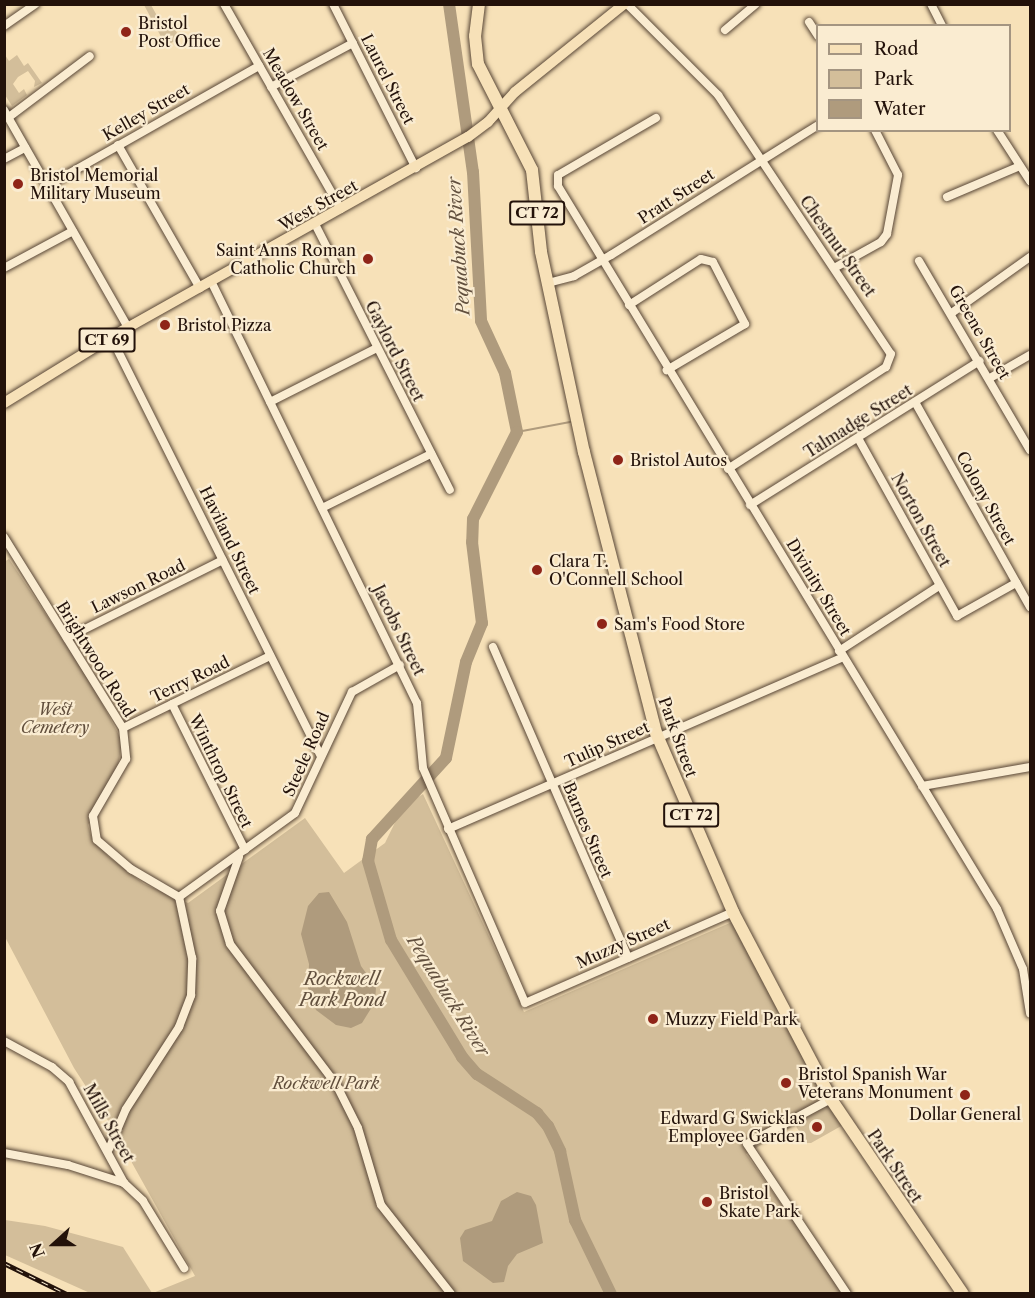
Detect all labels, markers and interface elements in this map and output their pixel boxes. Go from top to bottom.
place label: Bristol Post Office [138,13,221,51]
legend [816,24,1011,132]
marker: Bristol Post Office [119,25,133,39]
street label: Laurel Street [357,31,419,127]
text: Road [874,38,919,60]
street label: Meadow Street [259,44,333,154]
text: Park [874,68,913,90]
street label: Kelley Street [99,79,193,145]
text: Water [874,98,926,120]
street label: Pratt Street [634,164,718,228]
place label: Bristol Memorial Military Museum [30,165,161,203]
street label: West Street [275,175,361,235]
water label: Pequabuck River [443,176,475,316]
marker: Bristol Memorial Military Museum [11,177,25,191]
street label: Chestnut Street [796,192,880,300]
road number: CT 72 [508,201,566,225]
place label: Saint Anns Roman Catholic Church [215,240,356,278]
marker: Saint Anns Roman Catholic Church [361,252,375,266]
street label: Greene Street [945,281,1015,383]
street label: Gaylord Street [361,298,429,404]
place label: Bristol Pizza [177,315,271,335]
marker: Bristol Pizza [158,318,172,332]
road number: CT 69 [77,328,137,352]
street label: Talmadge Street [800,380,916,462]
street label: Colony Street [952,448,1020,548]
place label: Bristol Autos [630,450,728,470]
marker: Bristol Autos [611,453,625,467]
street label: Norton Street [887,470,955,570]
street label: Haviland Street [196,483,264,597]
street label: Divinity Street [782,535,856,639]
place label: Clara T. O'Connell School [549,551,683,589]
street label: Lawson Road [88,555,188,617]
marker: Clara T. O'Connell School [530,563,544,577]
street label: Jacobs Street [369,582,429,678]
street label: Brightwood Road [53,598,139,720]
place label: Sam's Food Store [614,614,745,634]
marker: Sam's Food Store [595,617,609,631]
street label: Terry Road [147,652,233,706]
street label: Park Street [655,694,701,780]
park label: West Cemetery [21,699,89,737]
street label: Steele Road [279,709,333,799]
street label: Winthrop Street [185,711,257,831]
street label: Tulip Street [562,717,652,771]
street label: Barnes Street [559,779,617,881]
road number: CT 72 [662,803,720,827]
street label: Muzzy Street [573,914,673,972]
water label: Pequabuck River [402,931,494,1061]
water label: Rockwell Park Pond [299,969,385,1012]
place label: Muzzy Field Park [665,1009,798,1029]
marker: Muzzy Field Park [646,1012,660,1026]
place label: Bristol Spanish War Veterans Monument [798,1064,953,1102]
park label: Rockwell Park [273,1073,379,1093]
marker: Bristol Spanish War Veterans Monument [779,1076,793,1090]
street label: Mills Street [79,1080,139,1166]
marker: Dollar General [958,1088,972,1102]
place label: Dollar General [909,1104,1021,1124]
place label: Edward G Swicklas Employee Garden [660,1108,805,1146]
marker: Edward G Swicklas Employee Garden [810,1120,824,1134]
street label: Park Street [863,1126,927,1206]
place label: Bristol Skate Park [719,1183,800,1221]
marker: Bristol Skate Park [700,1195,714,1209]
north arrow [24,1214,84,1274]
text: N [25,1240,49,1261]

